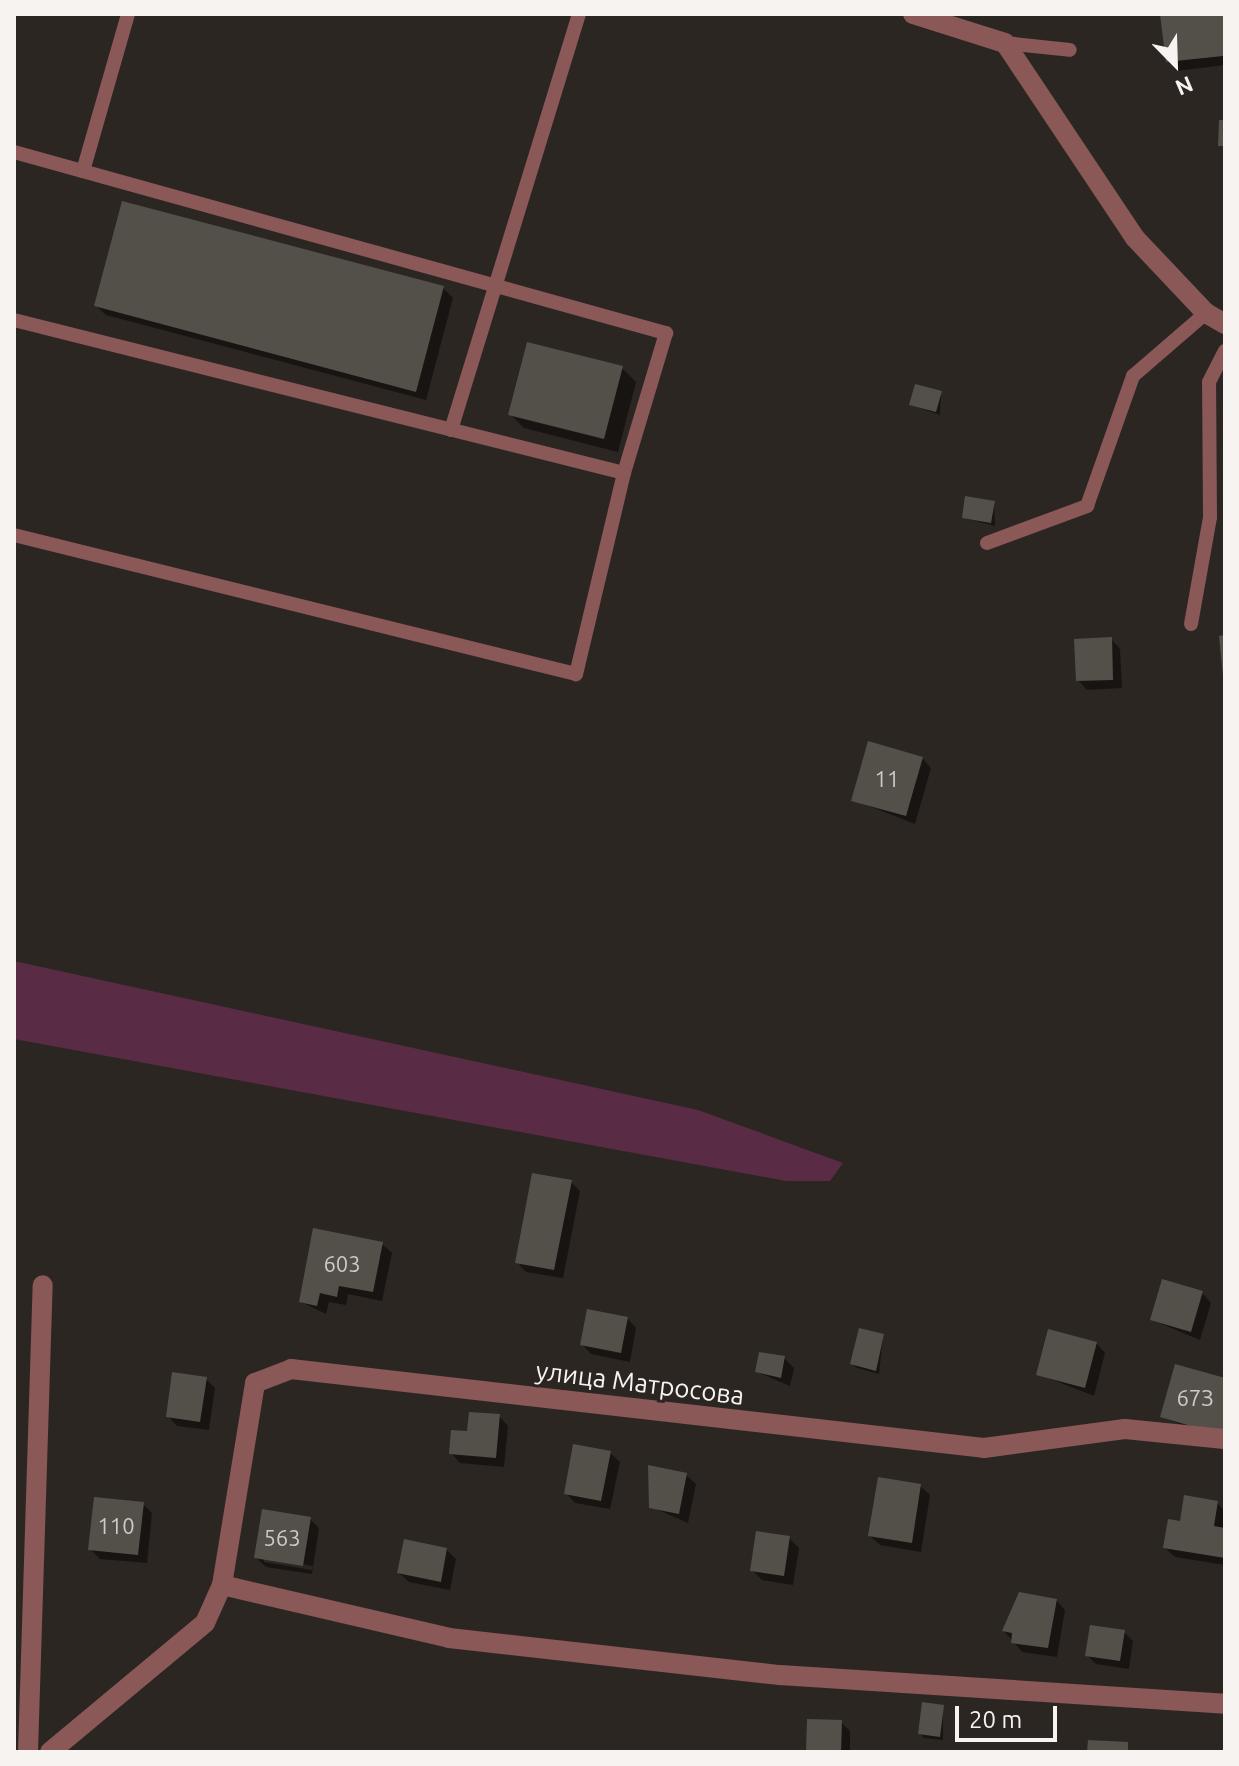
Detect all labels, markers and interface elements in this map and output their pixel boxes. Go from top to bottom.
north arrow [1135,24,1215,104]
text: N [1172,72,1197,101]
house number: 11 [875,766,899,792]
house number: 603 [323,1251,361,1277]
street label: улица Матросова [534,1355,746,1411]
house number: 67З [1176,1385,1214,1411]
house number: 110 [97,1513,135,1539]
house number: 563 [263,1525,301,1551]
scale bar [959,1690,1061,1740]
text: 20 m [969,1706,1022,1733]

